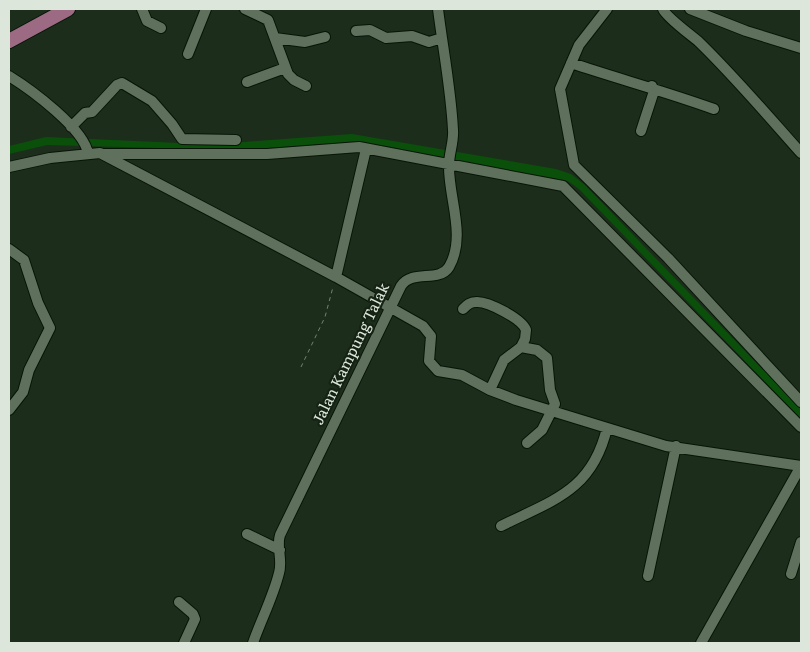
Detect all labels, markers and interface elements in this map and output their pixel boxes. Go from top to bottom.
street label: Jalan Kampung Talak [305,278,394,428]

